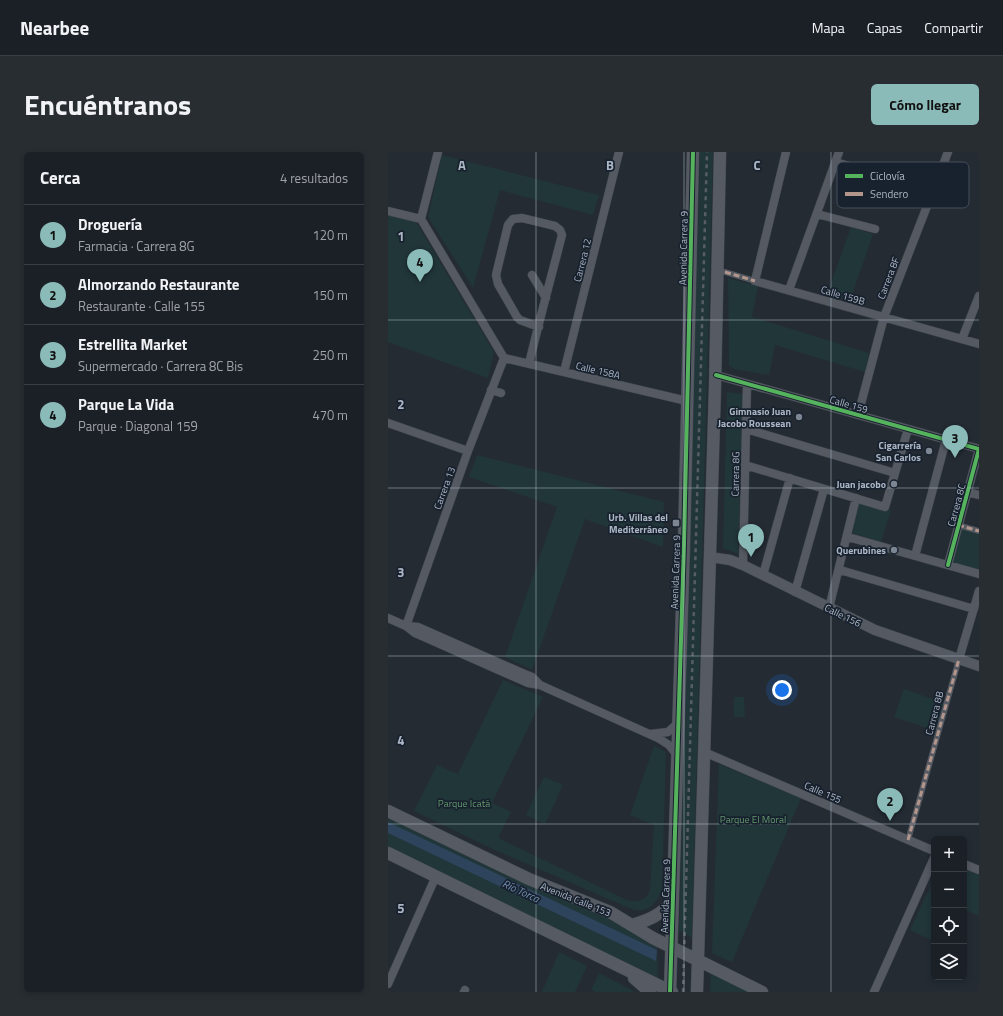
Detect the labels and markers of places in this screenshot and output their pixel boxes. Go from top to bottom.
pin: 4 [407,249,433,282]
place label: Gimnasio Juan Jacobo Roussean [718,404,791,431]
marker: Gimnasio Juan Jacobo Roussean [794,412,804,422]
pin: 3 [942,425,968,458]
place label: Cigarrería San Carlos [876,438,921,465]
marker: Cigarrería San Carlos [924,446,934,456]
place label: Juan jacobo [836,477,886,492]
marker: Juan jacobo [889,479,899,489]
place label: Urb. Villas del Mediterráneo [608,510,668,537]
marker: Urb. Villas del Mediterráneo [671,518,681,528]
pin: 1 [738,524,764,557]
place label: Querubines [836,543,886,558]
marker: Querubines [889,545,899,555]
pin: 2 [877,788,903,821]

